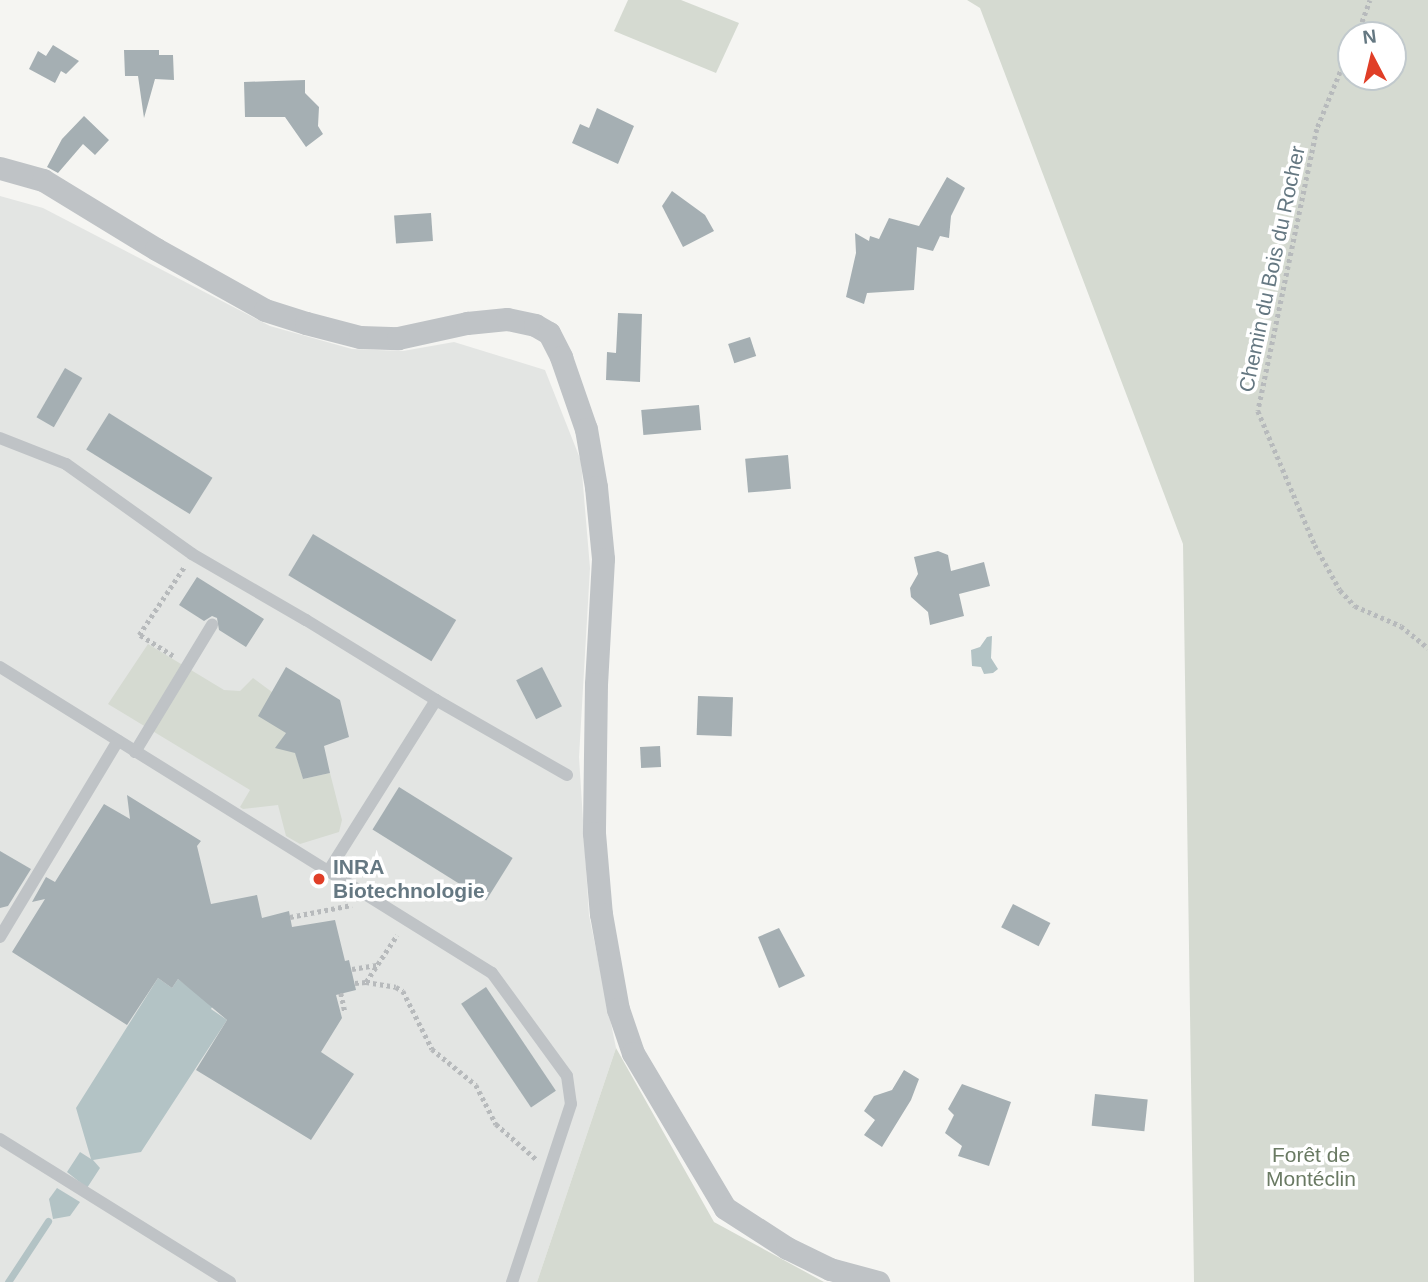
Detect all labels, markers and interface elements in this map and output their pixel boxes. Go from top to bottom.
north arrow [1337,21,1407,91]
text: N [1362,25,1378,48]
street label: Chemin du Bois du Rocher [1234,144,1310,394]
place label: INRA Biotechnologie [333,854,485,904]
marker: INRA Biotechnologie [311,871,327,887]
park label: Forêt de Montéclin [1266,1142,1356,1192]

